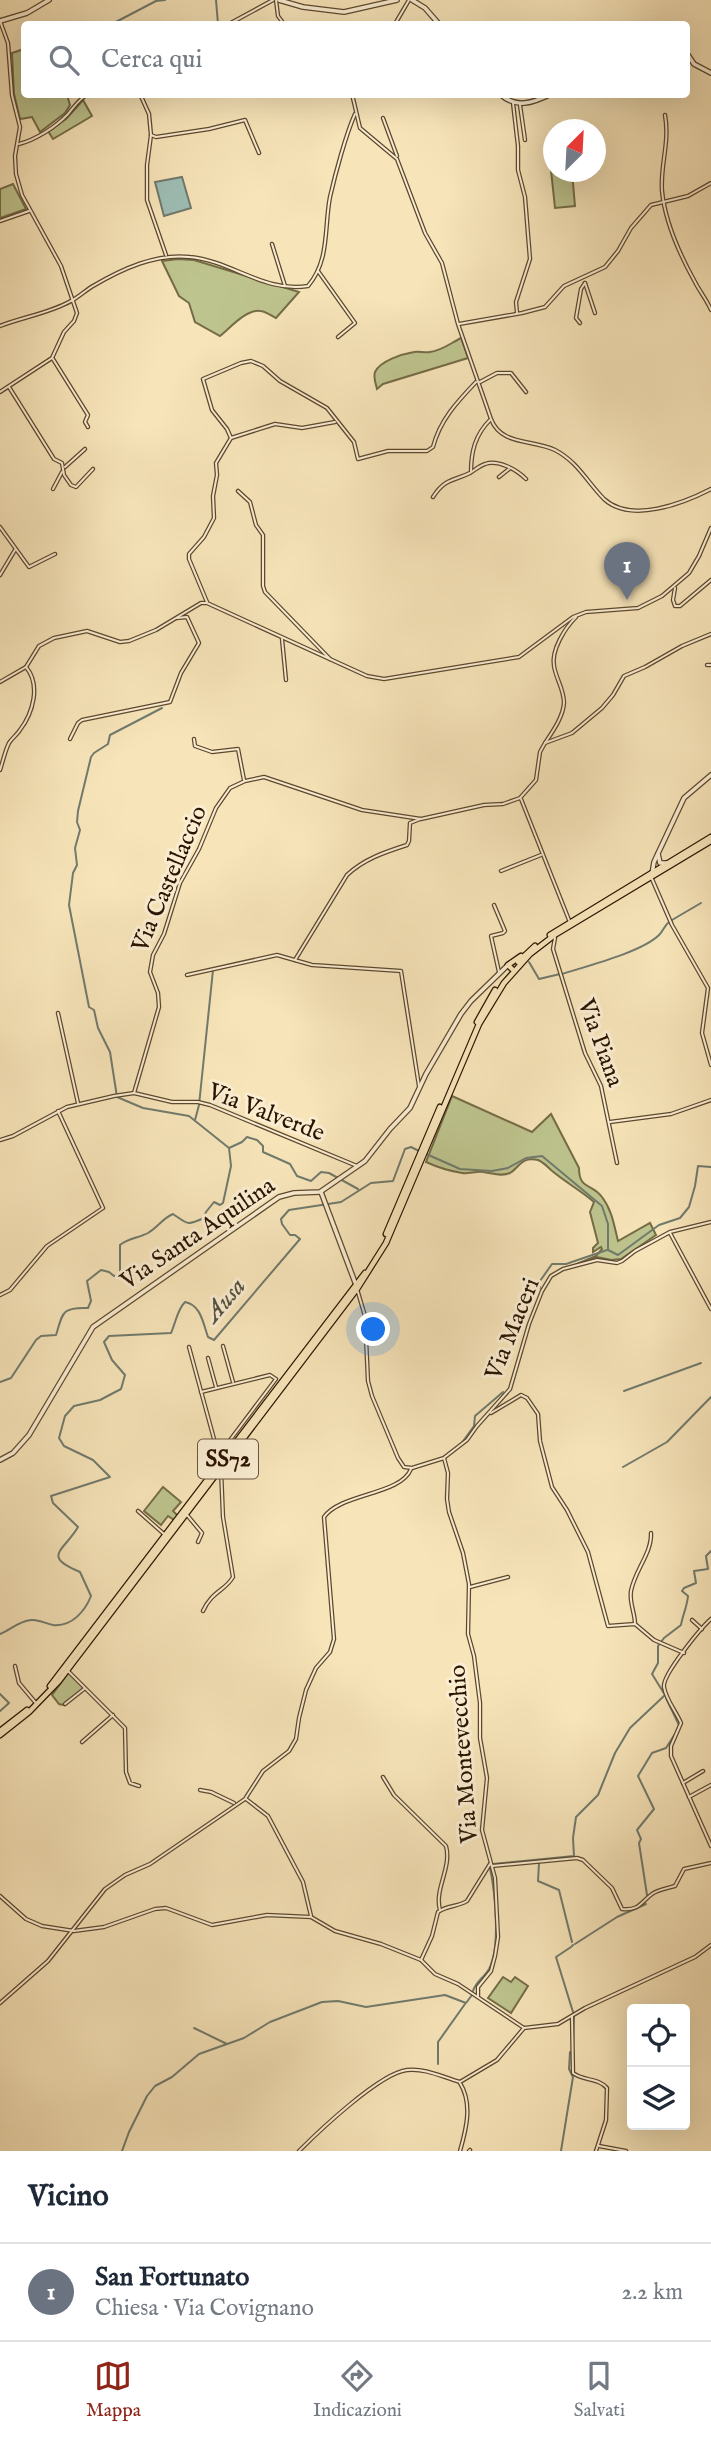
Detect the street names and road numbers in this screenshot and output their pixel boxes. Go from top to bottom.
street label: Via Castellaccio [125,801,215,958]
street label: Via Piana [569,994,630,1092]
street label: Via Valverde [202,1076,329,1149]
street label: Via Santa Aquilina [114,1170,282,1298]
street label: Via Maceri [478,1273,547,1385]
road number: SS72 [198,1440,258,1478]
street label: Via Montevecchio [442,1664,486,1845]

